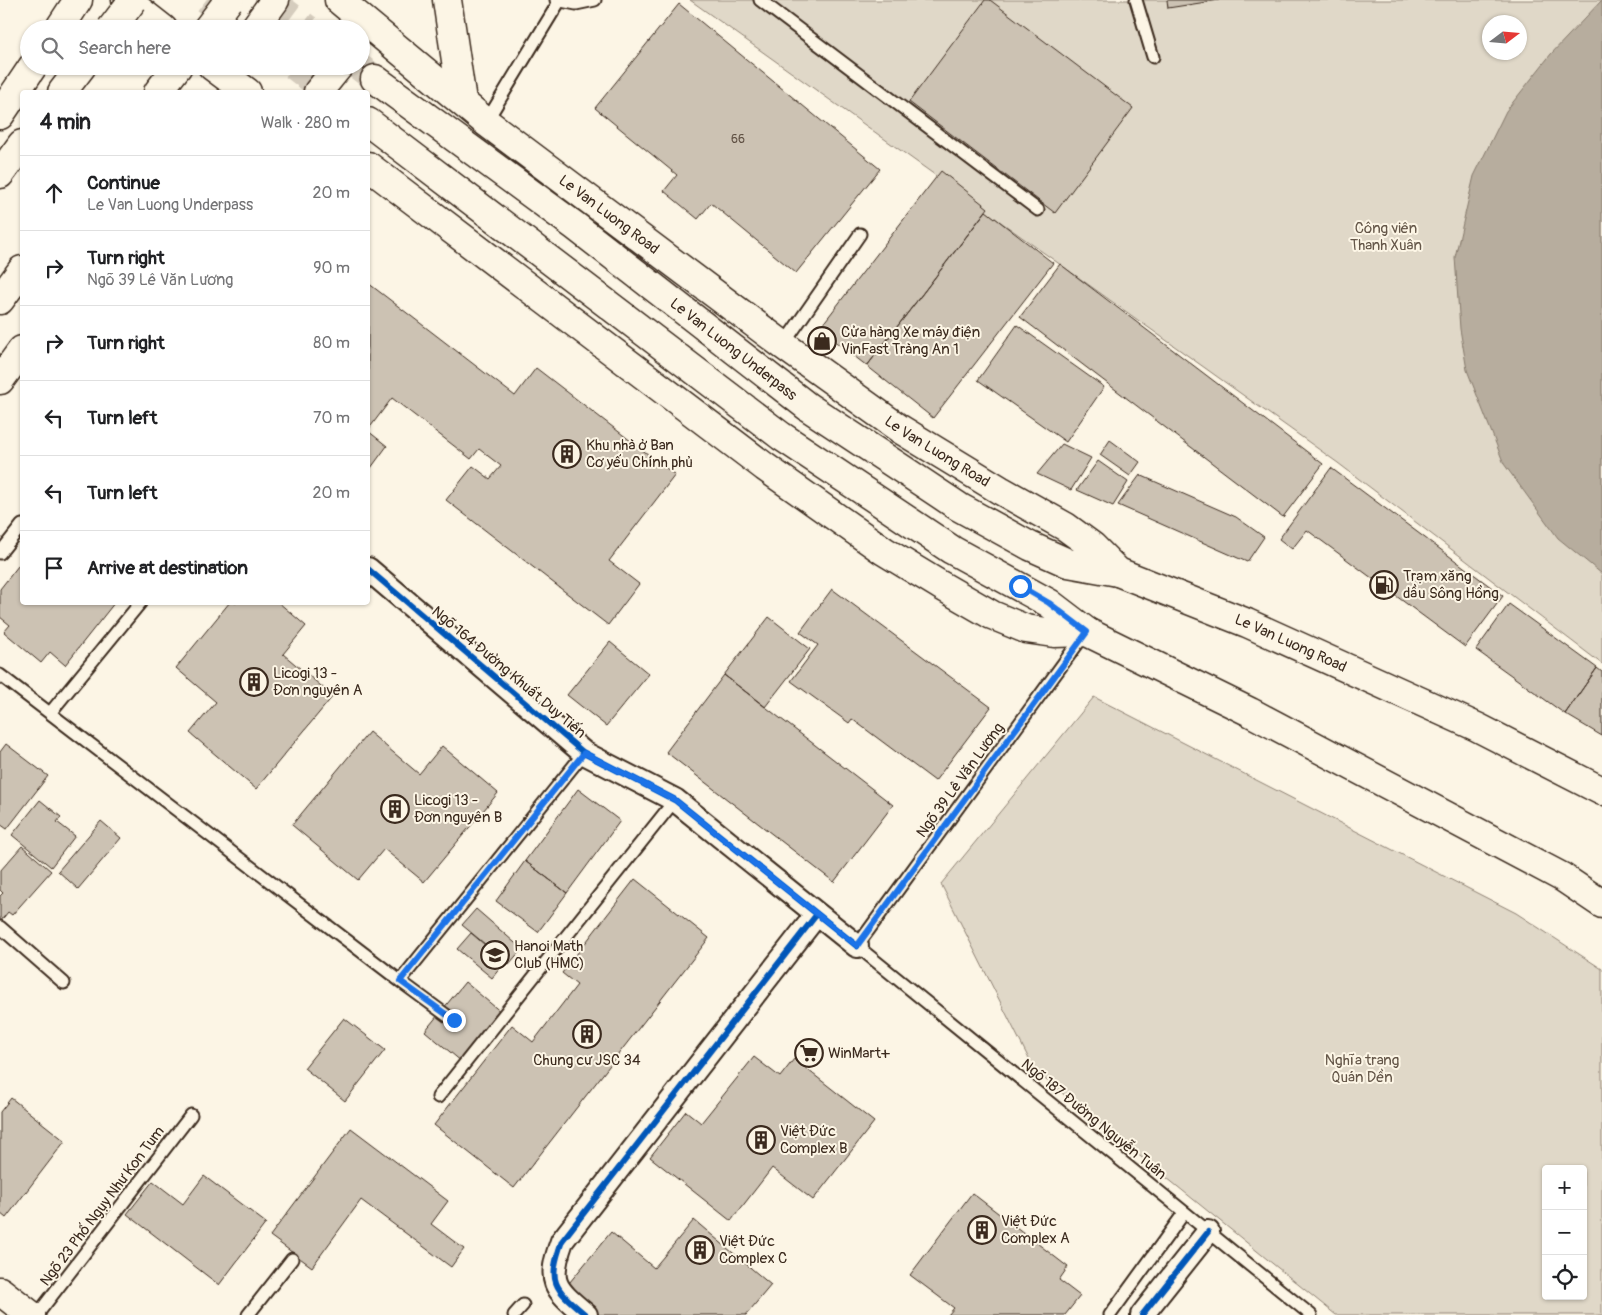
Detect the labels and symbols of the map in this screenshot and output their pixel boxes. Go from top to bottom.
north arrow [1482,15,1527,60]
house number: 66 [731,132,745,147]
street label: Le Van Luong Road [555,171,663,259]
park label: Công viên Thanh Xuân [1350,219,1422,255]
street label: Le Van Luong Underpass [666,294,801,405]
place label: Cửa hàng Xe máy điện VinFast Tràng An 1 [841,323,980,359]
shop icon: Cửa hàng Xe máy điện VinFast Tràng An 1 [807,326,837,356]
street label: Le Van Luong Road [880,412,993,492]
place label: Khu nhà ở Ban Cơ yếu Chính phủ [586,436,693,472]
building icon: Khu nhà ở Ban Cơ yếu Chính phủ [552,439,582,469]
place label: Trạm xăng dầu Sông Hồng [1403,567,1499,603]
fuel station icon: Trạm xăng dầu Sông Hồng [1369,570,1399,600]
route start [1009,575,1032,598]
street label: Ngõ 164 Đường Khuất Duy Tiến [428,602,590,743]
street label: Le Van Luong Road [1232,610,1350,677]
place label: Licogi 13 - Đơn nguyên A [273,664,363,700]
building icon: Licogi 13 - Đơn nguyên A [239,667,269,697]
street label: Ngõ 39 Lê Văn Lương [912,719,1008,841]
place label: Licogi 13 - Đơn nguyên B [414,791,502,827]
building icon: Licogi 13 - Đơn nguyên B [380,794,410,824]
place label: Hanoi Math Club (HMC) [514,937,585,973]
school or university icon: Hanoi Math Club (HMC) [480,940,510,970]
route end [443,1009,466,1032]
building icon: Chung cư JSC 34 [572,1019,602,1049]
supermarket icon: WinMart+ [794,1038,824,1068]
place label: WinMart+ [828,1044,890,1063]
place label: Chung cư JSC 34 [533,1051,641,1070]
park label: Nghĩa trang Quán Dền [1325,1051,1399,1087]
street label: Ngõ 187 Đường Nguyễn Tuân [1017,1055,1170,1184]
street label: Ngõ 23 Phố Ngụy Như Kon Tum [36,1122,169,1290]
place label: Việt Đức Complex B [780,1122,847,1158]
building icon: Việt Đức Complex B [746,1125,776,1155]
place label: Việt Đức Complex A [1001,1212,1070,1248]
building icon: Việt Đức Complex A [967,1215,997,1245]
place label: Việt Đức Complex C [719,1232,787,1268]
building icon: Việt Đức Complex C [685,1235,715,1265]

